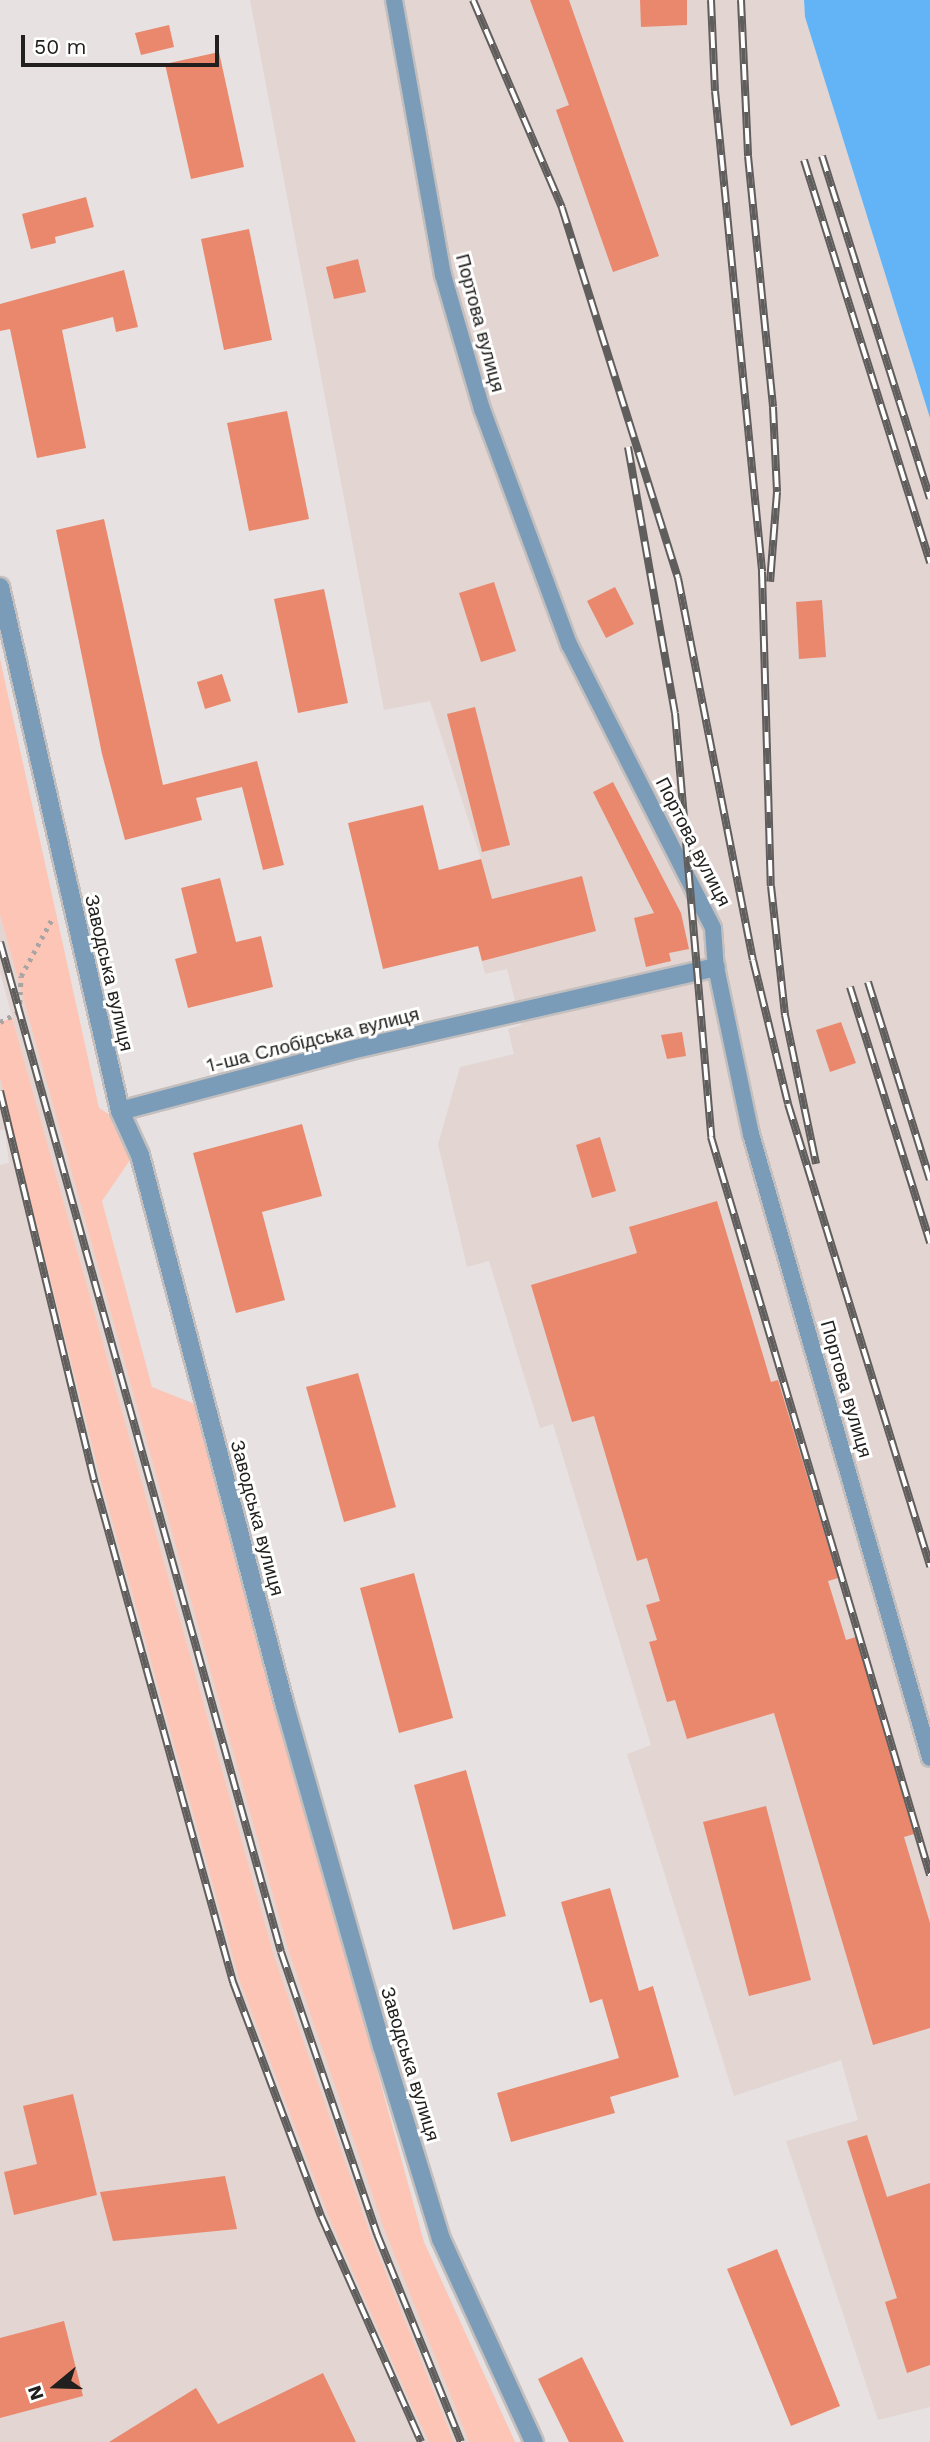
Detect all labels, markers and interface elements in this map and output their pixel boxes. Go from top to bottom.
scale bar [24,21,222,65]
text: 50 m [34,34,86,59]
street label: Портова вулиця [451,251,509,395]
street label: Портова вулиця [651,774,735,910]
street label: Заводська вулиця [80,893,138,1053]
street label: 1-ша Слобідська вулиця [204,1003,422,1077]
street label: Портова вулиця [815,1318,877,1460]
street label: Заводська вулиця [225,1438,289,1598]
street label: Заводська вулиця [376,1984,444,2144]
north arrow [21,2351,91,2421]
text: N [23,2383,49,2403]

